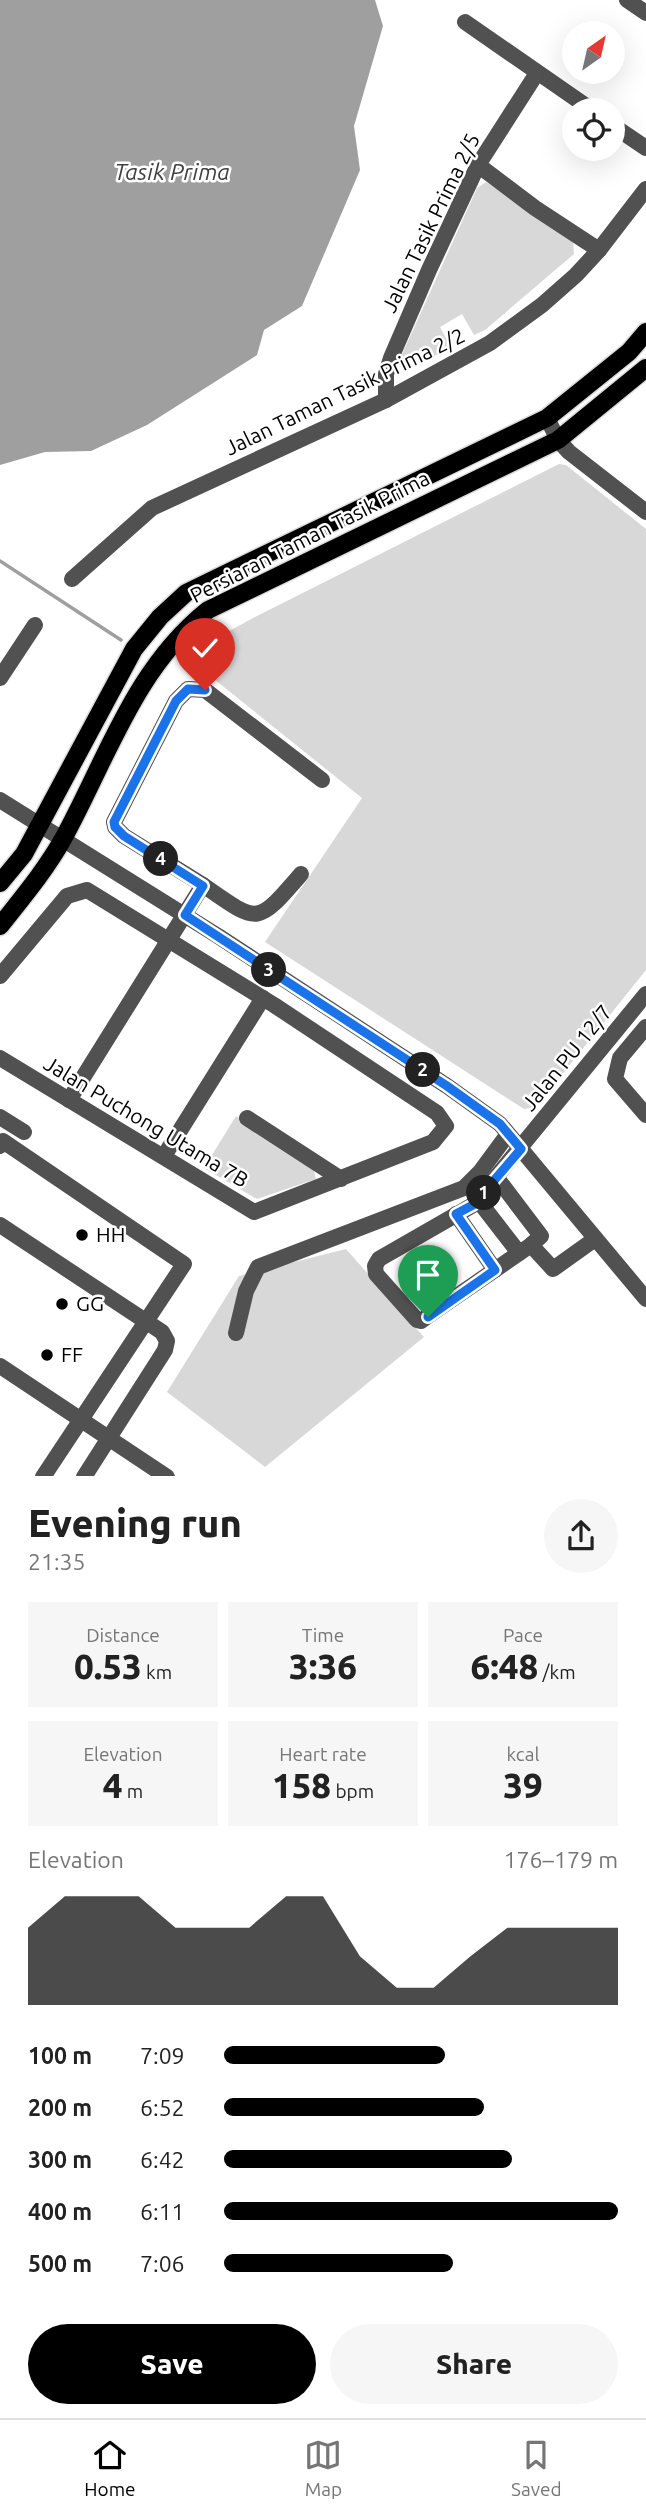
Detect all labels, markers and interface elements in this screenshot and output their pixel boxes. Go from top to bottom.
north arrow [562,21,625,84]
map controls [562,21,625,161]
button: locate [562,98,625,161]
street label: Jalan Tasik Prima 2/5 [376,129,484,316]
water label: Tasik Prima [114,159,230,184]
street label: Jalan Taman Tasik Prima 2/2 [221,323,468,460]
street label: Persiaran Taman Tasik Prima [186,465,433,607]
pin [175,618,235,690]
icon: check [186,629,224,667]
pin: 4 [144,842,178,876]
text: 4 [155,847,166,869]
pin: 3 [252,953,286,988]
text: 3 [263,958,274,980]
street label: Jalan PU 12/7 [516,1000,616,1115]
street label: Jalan Puchong Utama 7B [40,1051,253,1192]
pin: 2 [406,1052,440,1088]
text: 2 [417,1058,428,1080]
pin: 1 [466,1176,502,1210]
text: 1 [478,1181,489,1203]
place label: HH [96,1222,125,1246]
marker: HH [74,1227,90,1243]
pin [398,1245,458,1317]
icon: arrive [409,1256,447,1294]
place label: GG [76,1291,104,1315]
marker: GG [54,1296,70,1312]
place label: FF [61,1342,83,1366]
marker: FF [39,1347,55,1363]
button: share [544,1499,618,1573]
text: Evening run [28,1502,242,1544]
text: 21:35 [28,1549,86,1574]
text: Distance [86,1624,160,1646]
text: Time [302,1624,344,1646]
text: Pace [503,1624,543,1646]
text: 0.53 [74,1646,142,1686]
text: 3:36 [289,1646,357,1686]
text: 6:48 [470,1646,538,1686]
text: km [142,1661,172,1683]
text: /km [538,1661,576,1683]
text: Elevation [83,1743,163,1765]
text: Heart rate [279,1743,367,1765]
text: kcal [507,1743,539,1765]
text: 4 [103,1765,123,1805]
text: 158 [272,1765,331,1805]
text: 39 [503,1765,543,1805]
text: m [123,1780,143,1802]
text: bpm [331,1780,374,1802]
text: Elevation [28,1847,124,1872]
text: 176–179 m [504,1847,618,1872]
text: 100 m [28,2043,92,2068]
text: 7:09 [140,2043,185,2068]
text: 200 m [28,2095,92,2120]
text: 6:52 [140,2095,185,2120]
text: 300 m [28,2147,92,2172]
text: 6:42 [140,2147,185,2172]
text: 400 m [28,2199,92,2224]
text: 6:11 [140,2199,185,2224]
text: 500 m [28,2251,92,2276]
text: 7:06 [140,2251,185,2276]
button: Save [28,2324,316,2404]
button: Share [330,2324,618,2404]
tab: Home [84,2436,136,2500]
tab: Map [304,2436,342,2500]
tab: Saved [511,2436,562,2500]

